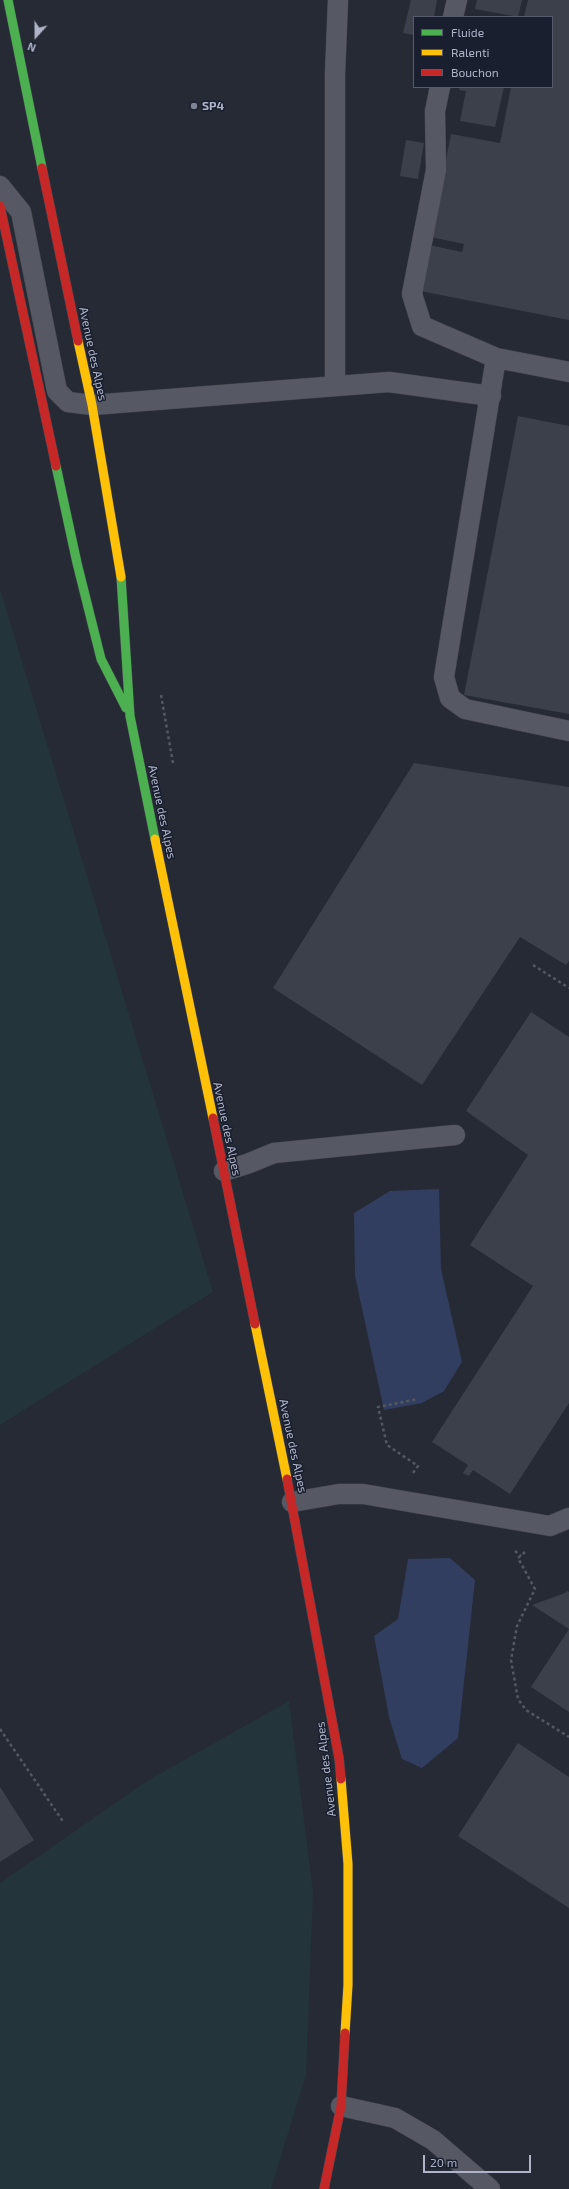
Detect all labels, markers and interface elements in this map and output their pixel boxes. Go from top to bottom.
north arrow [16,16,56,56]
legend [413,16,553,88]
text: Fluide [451,25,484,39]
text: N [25,40,38,55]
text: Ralenti [451,45,490,59]
text: Bouchon [451,65,499,79]
place label: SP4 [202,99,224,113]
marker: SP4 [189,101,199,111]
street label: Avenue des Alpes [76,306,110,402]
street label: Avenue des Alpes [145,764,179,860]
street label: Avenue des Alpes [210,1081,244,1177]
street label: Avenue des Alpes [276,1398,310,1494]
street label: Avenue des Alpes [313,1721,339,1817]
scale bar [425,2147,533,2173]
text: 20 m [430,2155,457,2169]

